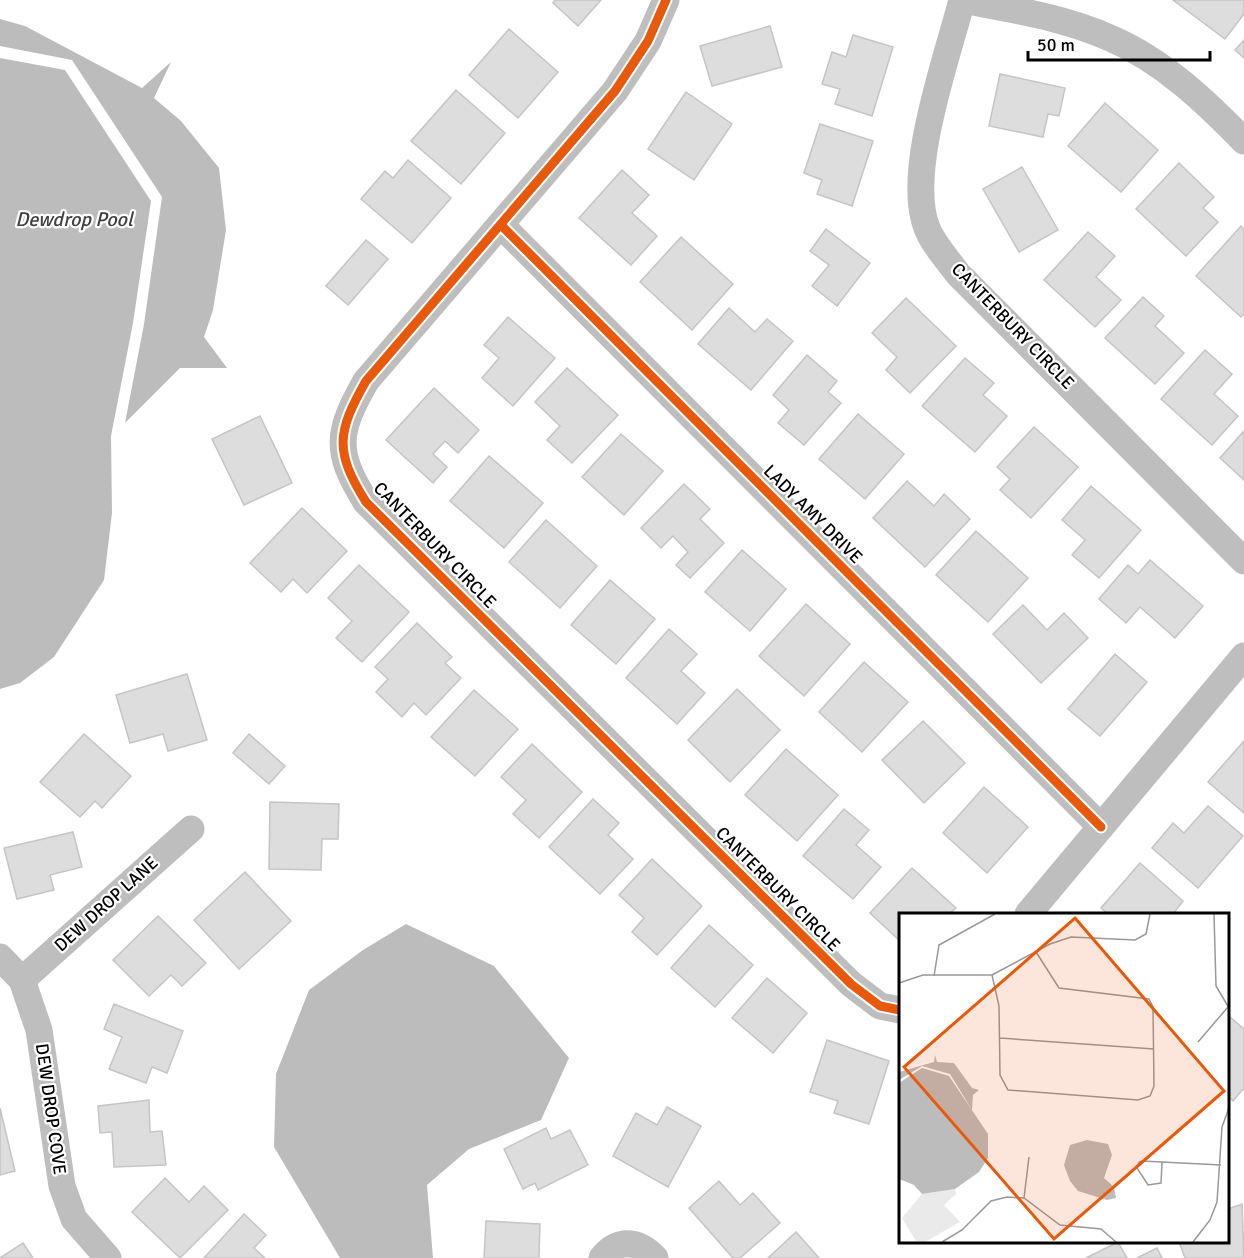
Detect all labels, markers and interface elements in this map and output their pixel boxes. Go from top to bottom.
scale bar [1028,24,1210,62]
text: 50 m [1037,34,1075,56]
water label: Dewdrop Pool [15,207,135,232]
street label: CANTERBURY CIRCLE [947,258,1079,394]
street label: LADY AMY DRIVE [759,460,867,568]
street label: CANTERBURY CIRCLE [369,477,501,613]
street label: CANTERBURY CIRCLE [711,822,845,956]
street label: DEW DROP LANE [50,852,162,956]
inset map [899,913,1229,1243]
street label: DEW DROP COVE [31,1042,71,1176]

